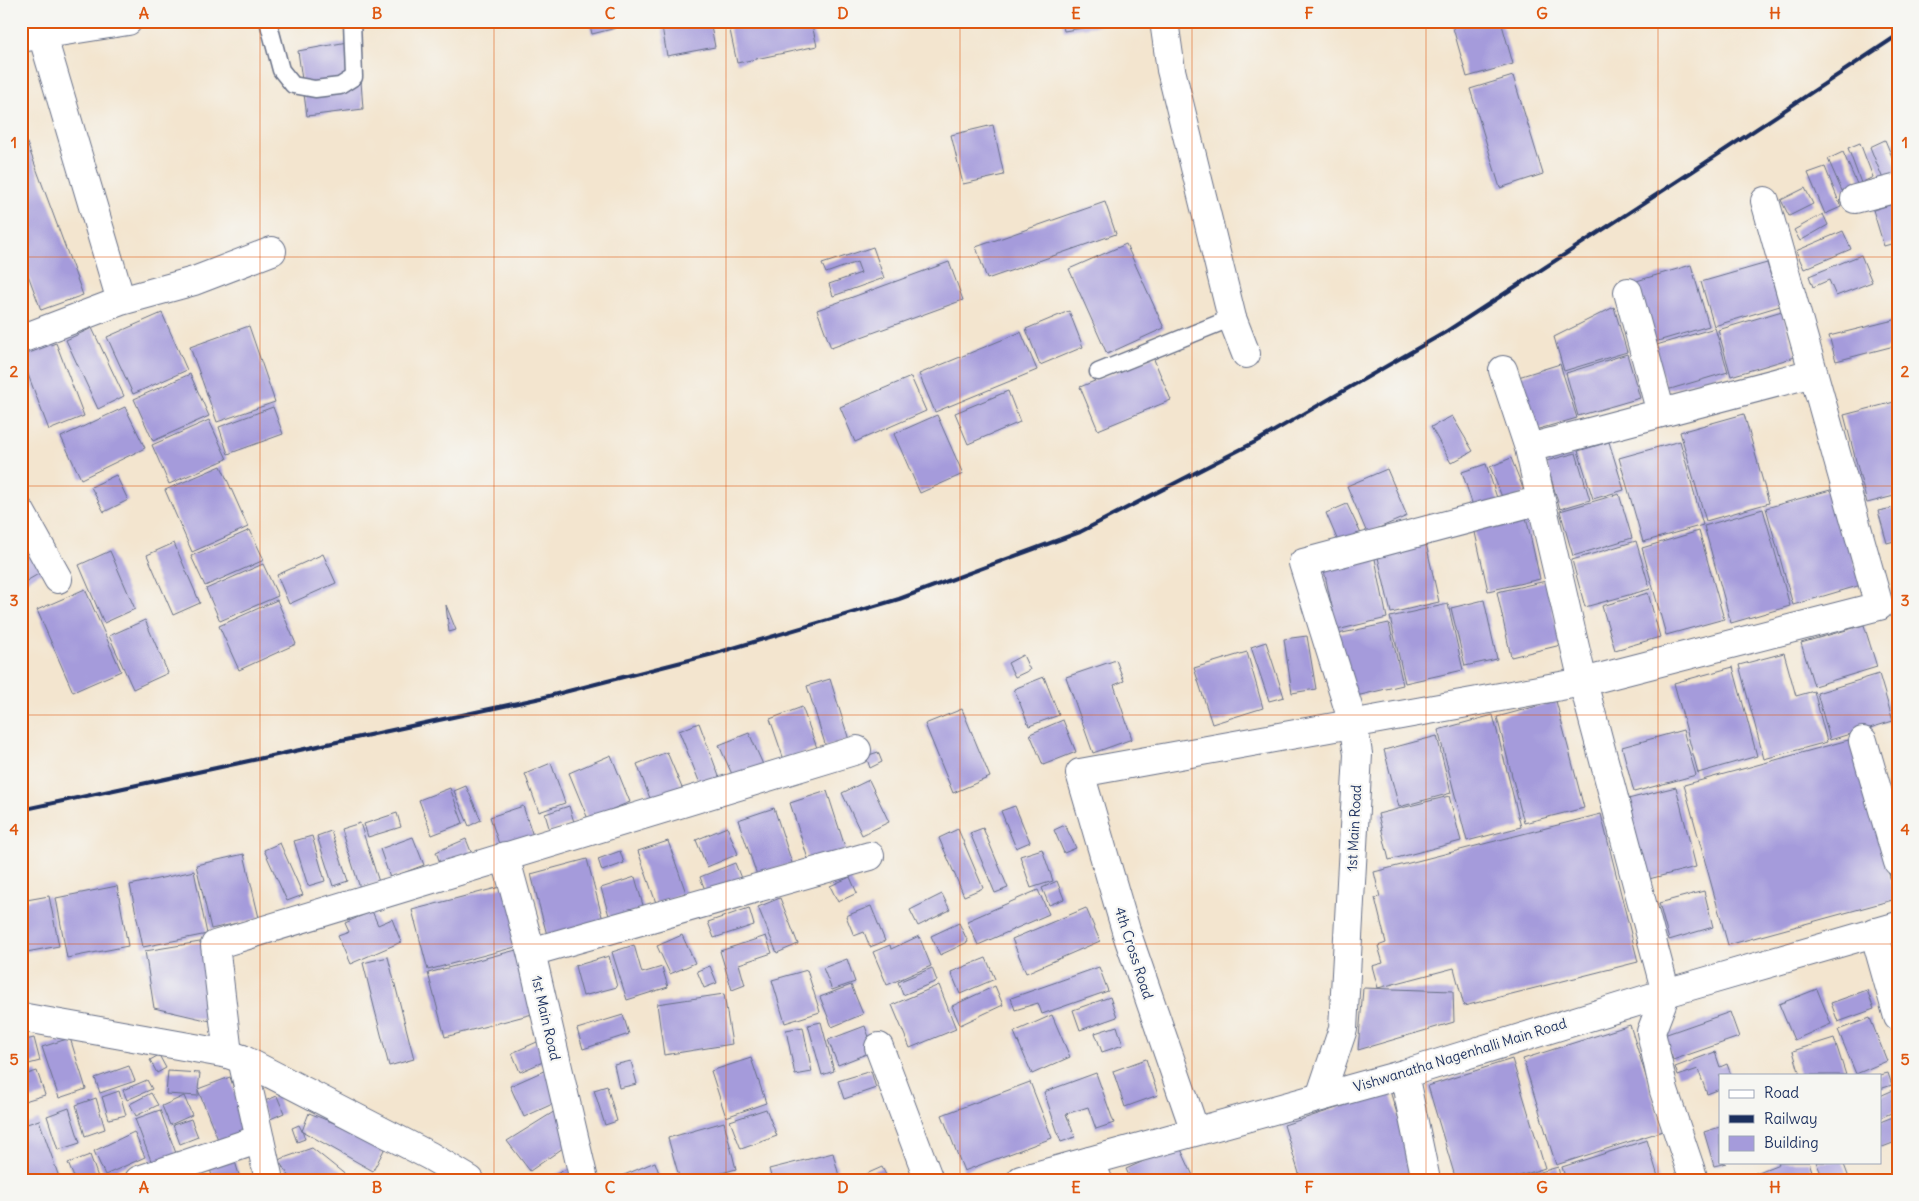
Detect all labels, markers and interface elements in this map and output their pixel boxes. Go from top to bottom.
text: A [139,3,149,23]
text: B [372,3,383,23]
text: C [605,3,616,23]
text: D [837,3,849,23]
text: E [1071,3,1081,23]
text: F [1304,3,1314,23]
text: G [1536,3,1548,23]
text: H [1769,3,1781,23]
text: 1 [11,132,17,152]
text: 1 [1902,132,1908,152]
text: 2 [10,361,19,381]
text: 2 [1901,361,1910,381]
text: 3 [9,590,19,610]
text: 3 [1900,590,1910,610]
street label: 1st Main Road [1343,784,1365,872]
text: 4 [9,819,19,839]
text: 4 [1900,819,1910,839]
street label: 4th Cross Road [1111,905,1157,1001]
street label: 1st Main Road [527,974,565,1062]
street label: Vishwanatha Nagenhalli Main Road [1351,1014,1569,1096]
text: 5 [9,1049,19,1069]
text: 5 [1900,1049,1910,1069]
legend [1719,1074,1882,1164]
text: Road [1764,1083,1799,1102]
text: Railway [1764,1109,1818,1128]
text: Building [1764,1133,1819,1152]
text: A [139,1177,149,1197]
text: B [372,1177,383,1197]
text: C [605,1177,616,1197]
text: D [837,1177,849,1197]
text: E [1071,1177,1081,1197]
text: F [1304,1177,1314,1197]
text: G [1536,1177,1548,1197]
text: H [1769,1177,1781,1197]

